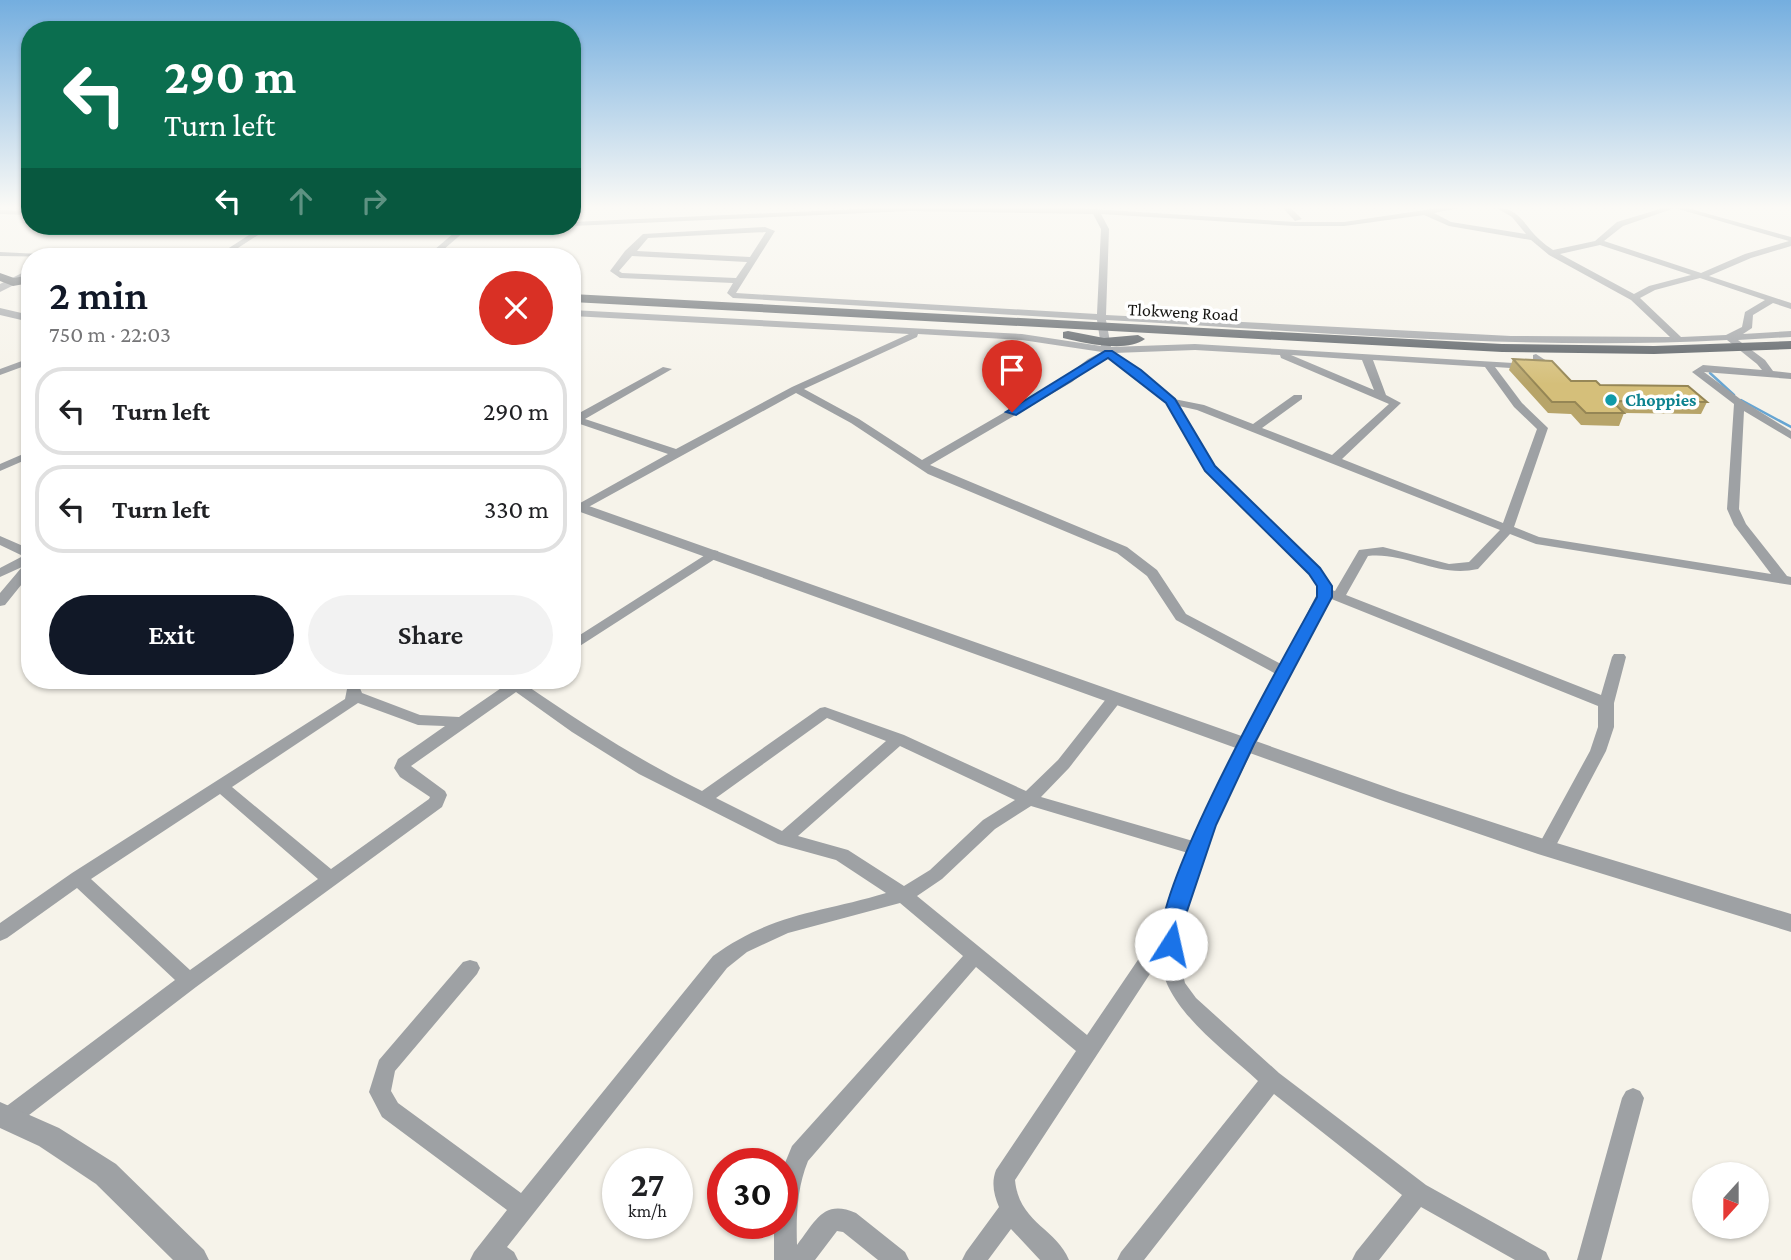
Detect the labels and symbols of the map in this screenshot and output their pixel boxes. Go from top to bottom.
street label: Tlokweng Road [1127,299,1239,325]
pin [982,340,1042,412]
place label: Choppies [1625,390,1696,410]
marker: Choppies [1603,392,1619,408]
position arrow [1134,907,1208,981]
speed limit sign: 30 [707,1148,798,1239]
north arrow [1692,1162,1769,1239]

